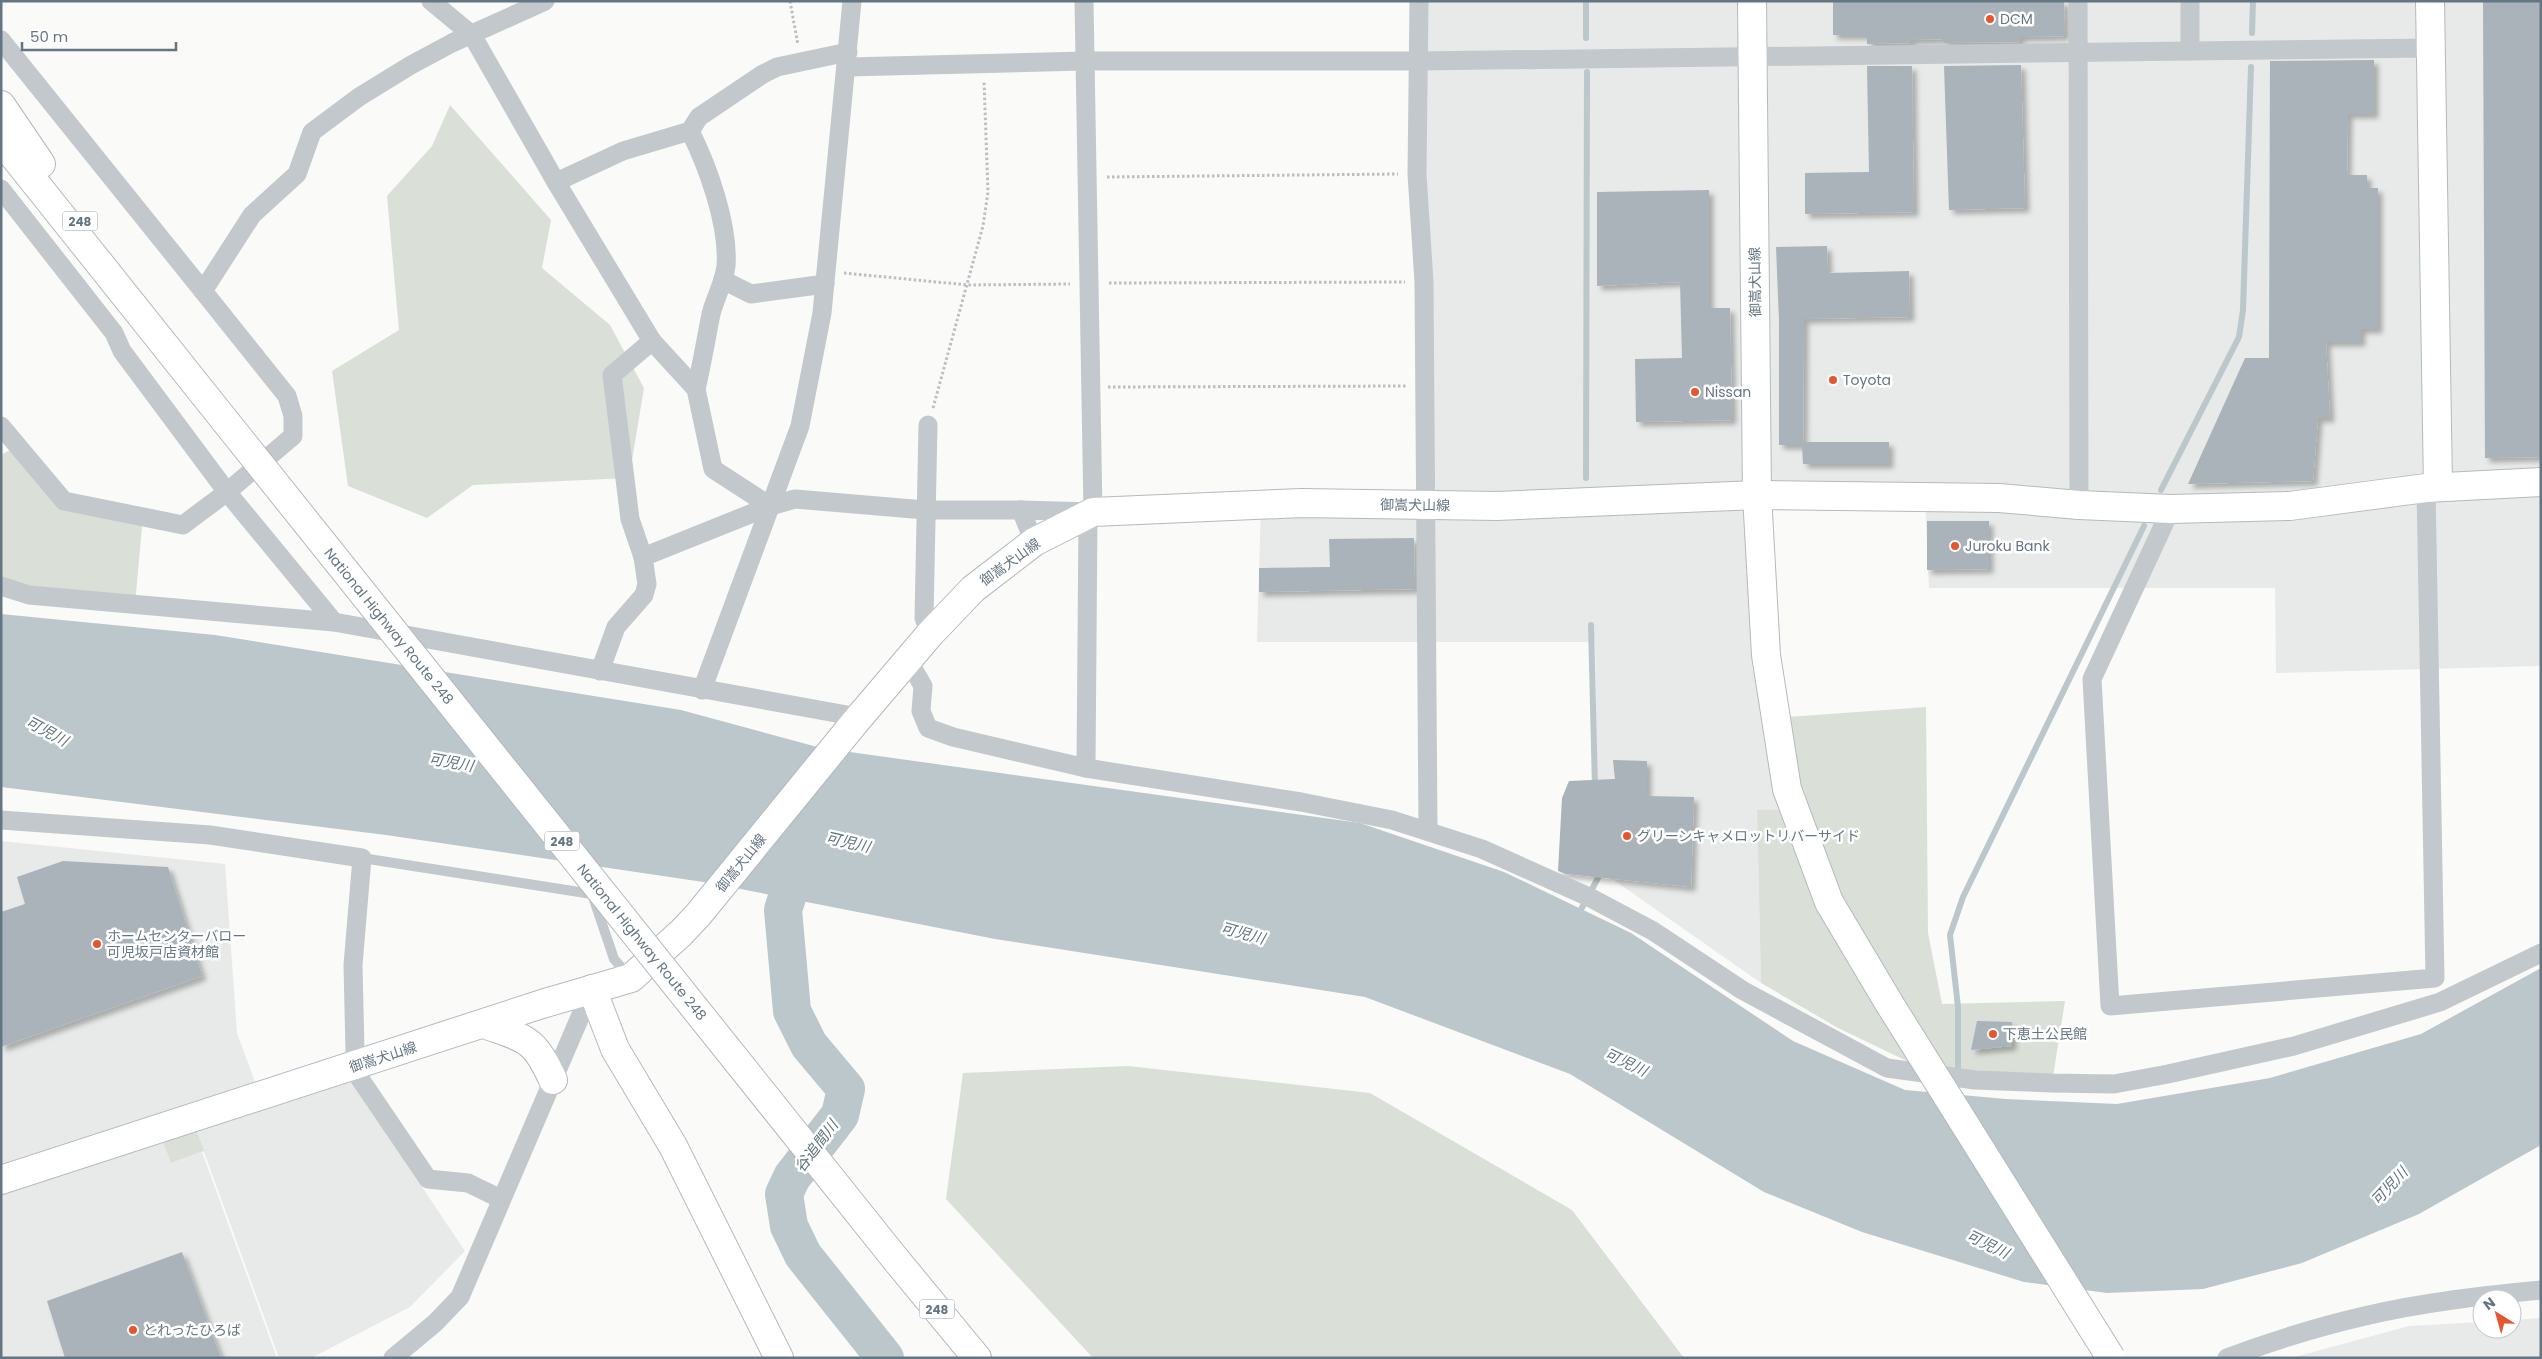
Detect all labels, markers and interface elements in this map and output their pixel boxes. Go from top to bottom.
place label: DCM [2000,9,2033,29]
marker: DCM [1984,13,1996,25]
scale bar [22,20,176,52]
text: 50 m [30,26,68,47]
road number: 248 [62,212,98,230]
street label: 御嵩犬山線 [1744,247,1766,317]
place label: Toyota [1843,370,1891,390]
marker: Toyota [1827,374,1839,386]
place label: Nissan [1705,382,1751,402]
marker: Nissan [1689,386,1701,398]
street label: 御嵩犬山線 [1380,494,1450,516]
street label: 御嵩犬山線 [976,533,1044,591]
place label: Juroku Bank [1965,536,2050,556]
marker: Juroku Bank [1949,540,1961,552]
street label: National Highway Route 248 [320,543,459,709]
water label: 可児川 [22,711,74,752]
water label: 可児川 [427,748,477,777]
place label: グリーンキャメロットリバーサイド [1637,826,1860,846]
water label: 可児川 [824,827,874,858]
street label: 御嵩犬山線 [711,830,771,896]
marker: グリーンキャメロットリバーサイド [1621,830,1633,842]
road number: 248 [544,831,580,850]
street label: National Highway Route 248 [573,859,712,1025]
water label: 可児川 [1219,917,1269,949]
place label: ホームセンターバロー 可児坂戸店資材館 [107,926,246,962]
marker: ホームセンターバロー 可児坂戸店資材館 [91,938,103,950]
place label: 下恵土公民館 [2003,1024,2087,1044]
marker: 下恵土公民館 [1987,1028,1999,1040]
street label: 御嵩犬山線 [347,1037,419,1077]
water label: 可児川 [1601,1043,1653,1082]
water label: 谷追間川 [790,1114,844,1176]
water label: 可児川 [2366,1161,2413,1210]
water label: 可児川 [1963,1225,2015,1264]
north arrow [2472,1289,2522,1339]
text: N [2479,1292,2499,1315]
road number: 248 [920,1300,954,1318]
place label: とれったひろば [143,1320,241,1340]
marker: とれったひろば [127,1324,139,1336]

